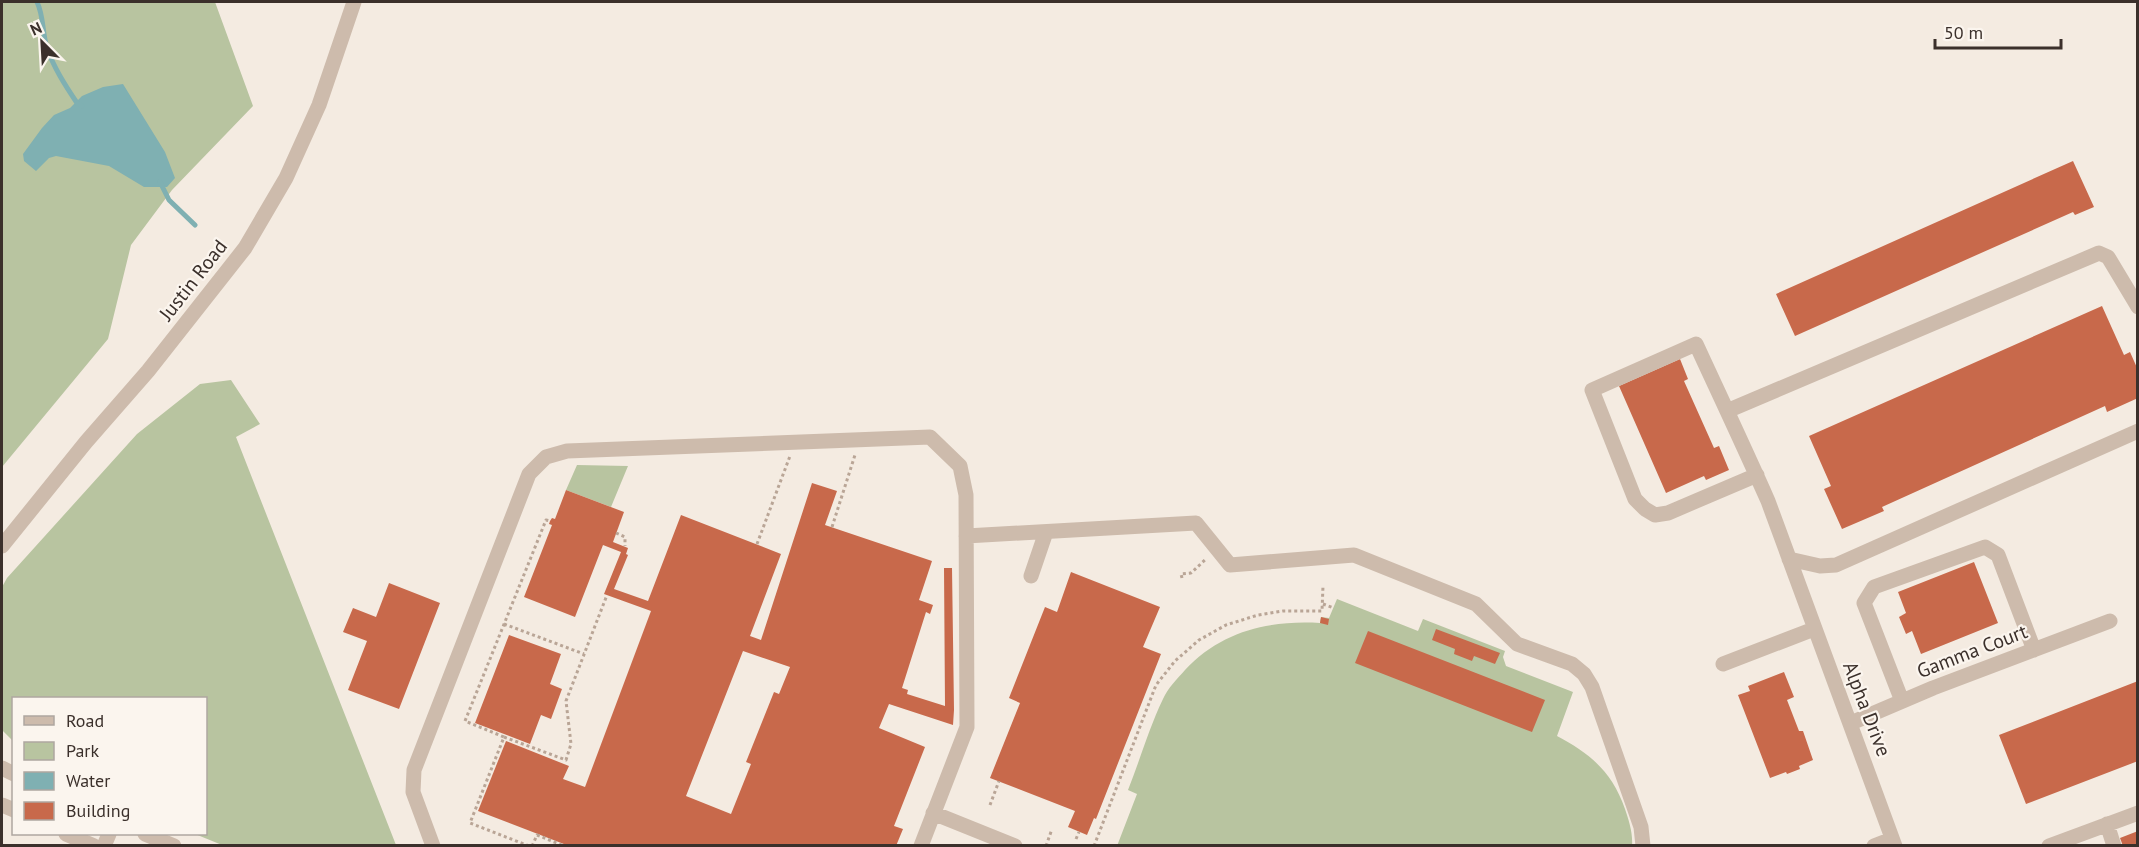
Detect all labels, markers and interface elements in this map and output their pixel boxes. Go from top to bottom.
north arrow [12,12,72,72]
scale bar [1935,12,2061,50]
text: N [27,17,45,40]
text: 50 m [1944,21,1983,44]
street label: Justin Road [153,234,233,327]
street label: Gamma Court [1913,618,2031,684]
street label: Alpha Drive [1837,658,1897,760]
legend [12,697,207,835]
text: Road [66,709,104,732]
text: Park [66,739,99,762]
text: Water [66,769,110,792]
text: Building [66,799,130,822]

